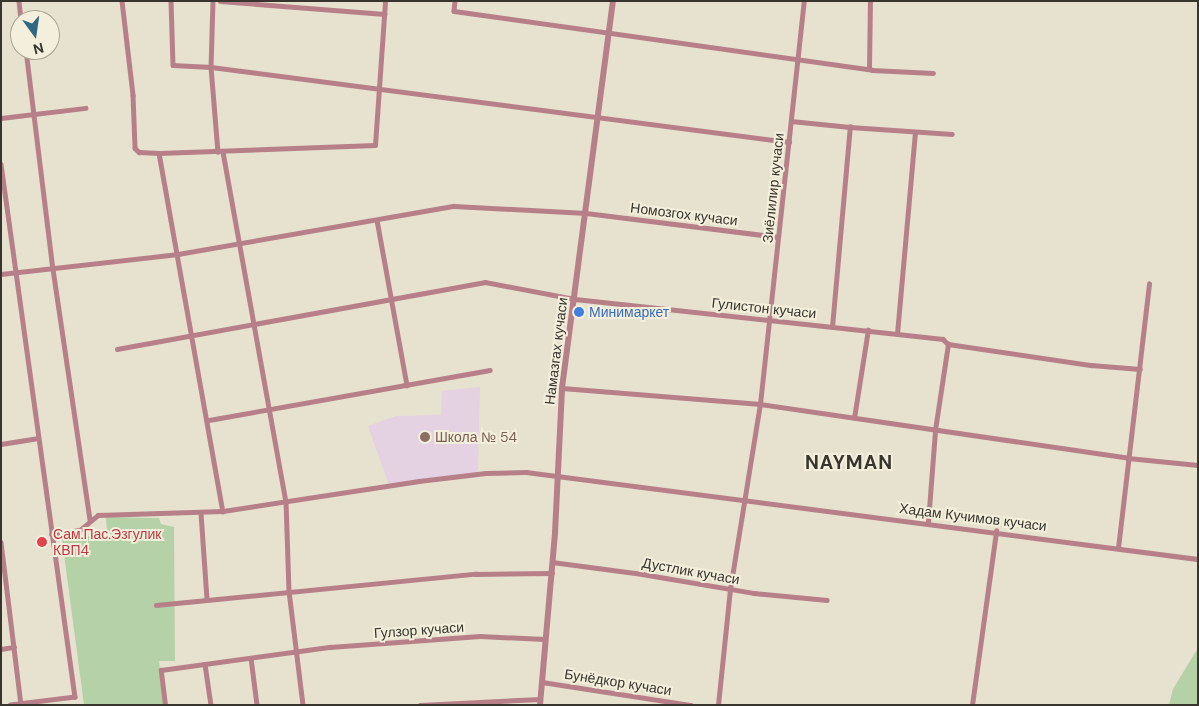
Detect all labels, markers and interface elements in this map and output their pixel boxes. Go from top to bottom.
north arrow [10,10,60,60]
text: N [31,39,46,59]
street label: Зиёлилир кучаси [759,132,787,244]
street label: Номозгох кучаси [629,199,739,229]
street label: Гулистон кучаси [711,294,817,322]
street label: Намазгах кучаси [541,296,571,406]
place label: Минимаркет [589,304,669,320]
marker: Минимаркет [573,306,585,318]
place label: Школа № 54 [435,429,517,445]
marker: Школа № 54 [419,431,431,443]
district label: NAYMAN [804,452,894,474]
street label: Хадам Кучимов кучаси [898,500,1048,534]
place label: Сам.Пас.Эзгулик КВП4 [53,526,161,558]
marker: Сам.Пас.Эзгулик КВП4 [35,535,49,549]
street label: Дустлик кучаси [641,554,741,588]
street label: Гулзор кучаси [373,618,465,642]
street label: Бунёдкор кучаси [563,665,673,699]

